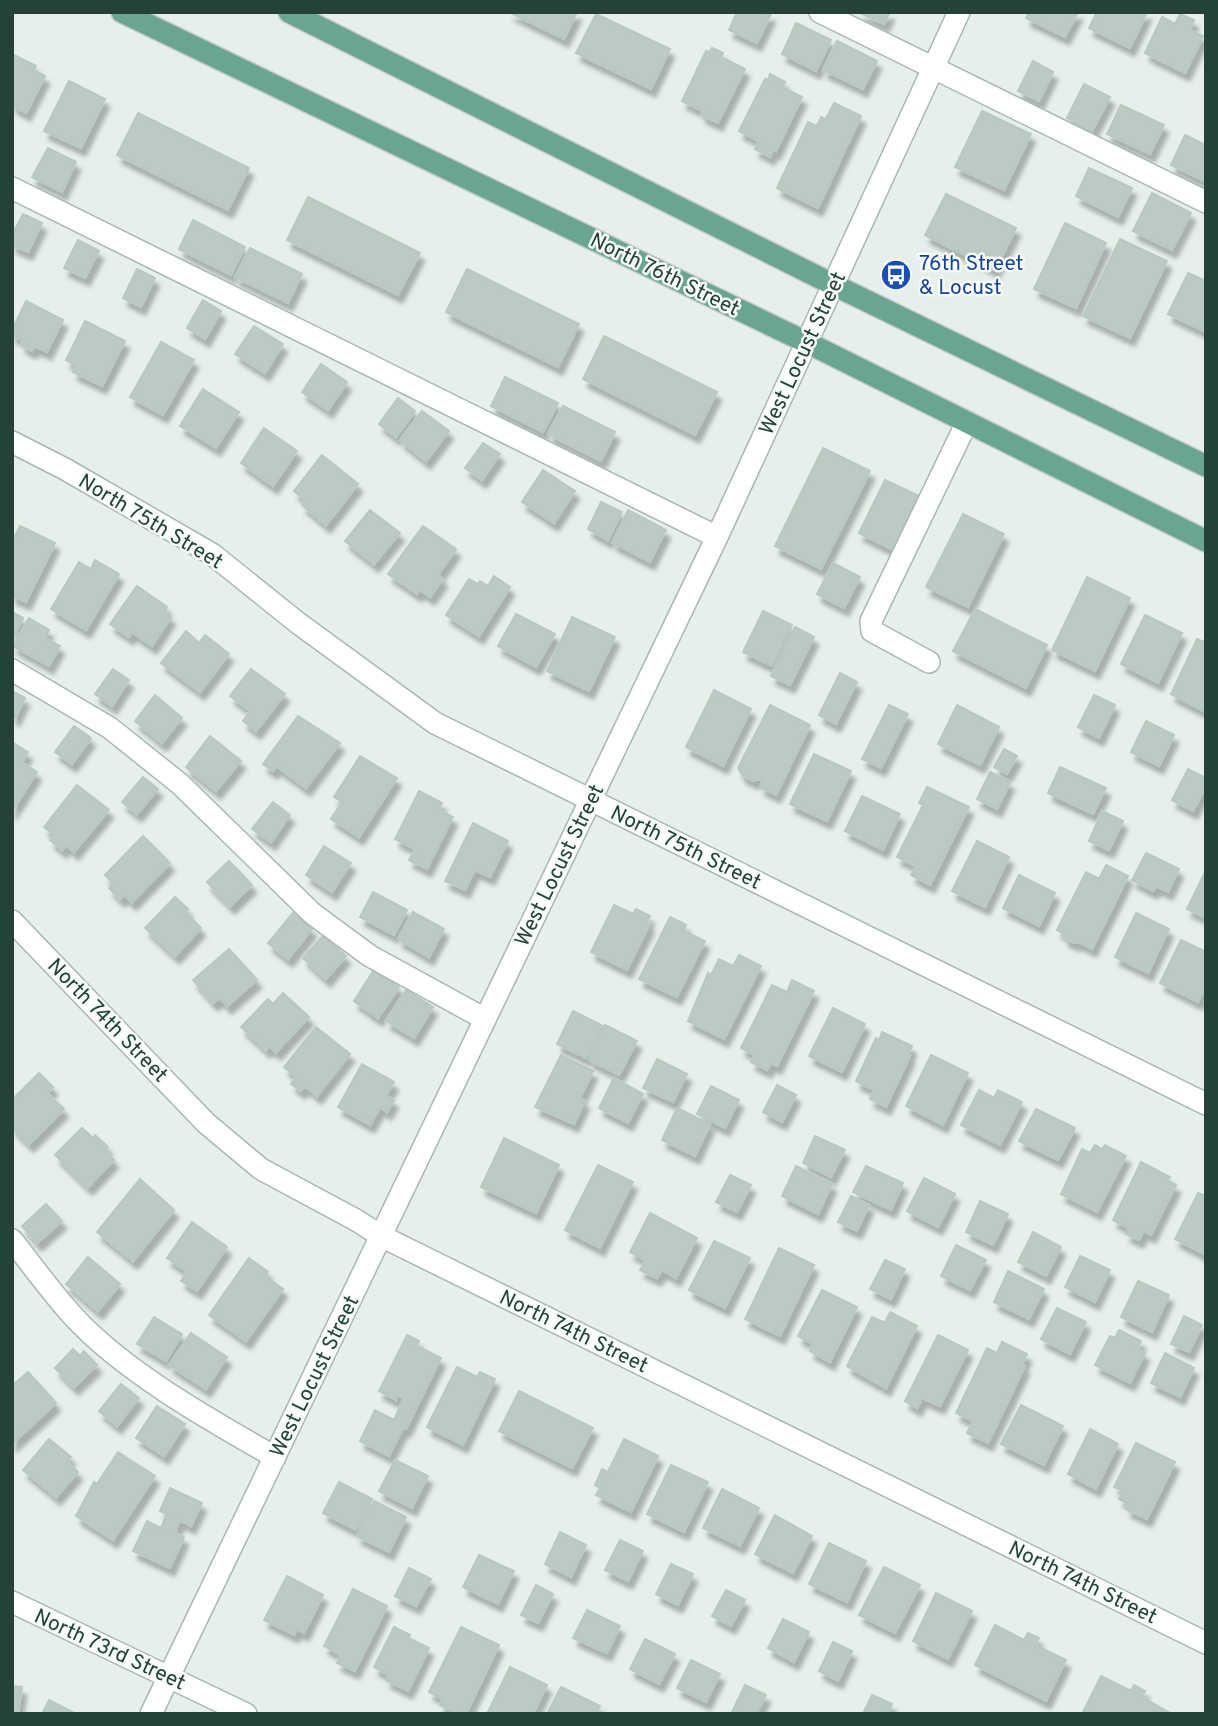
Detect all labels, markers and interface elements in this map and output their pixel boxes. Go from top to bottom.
street label: North 76th Street [585,227,744,323]
place label: 76th Street & Locust [919,251,1024,302]
bus stop icon: 76th Street & Locust [879,258,913,292]
street label: West Locust Street [754,268,853,440]
street label: North 75th Street [73,468,228,576]
street label: West Locust Street [509,780,611,951]
street label: North 75th Street [605,800,765,897]
street label: North 74th Street [41,953,173,1089]
street label: North 74th Street [494,1285,652,1380]
street label: West Locust Street [264,1291,366,1462]
street label: North 74th Street [1003,1536,1161,1631]
street label: North 73rd Street [29,1603,189,1697]

